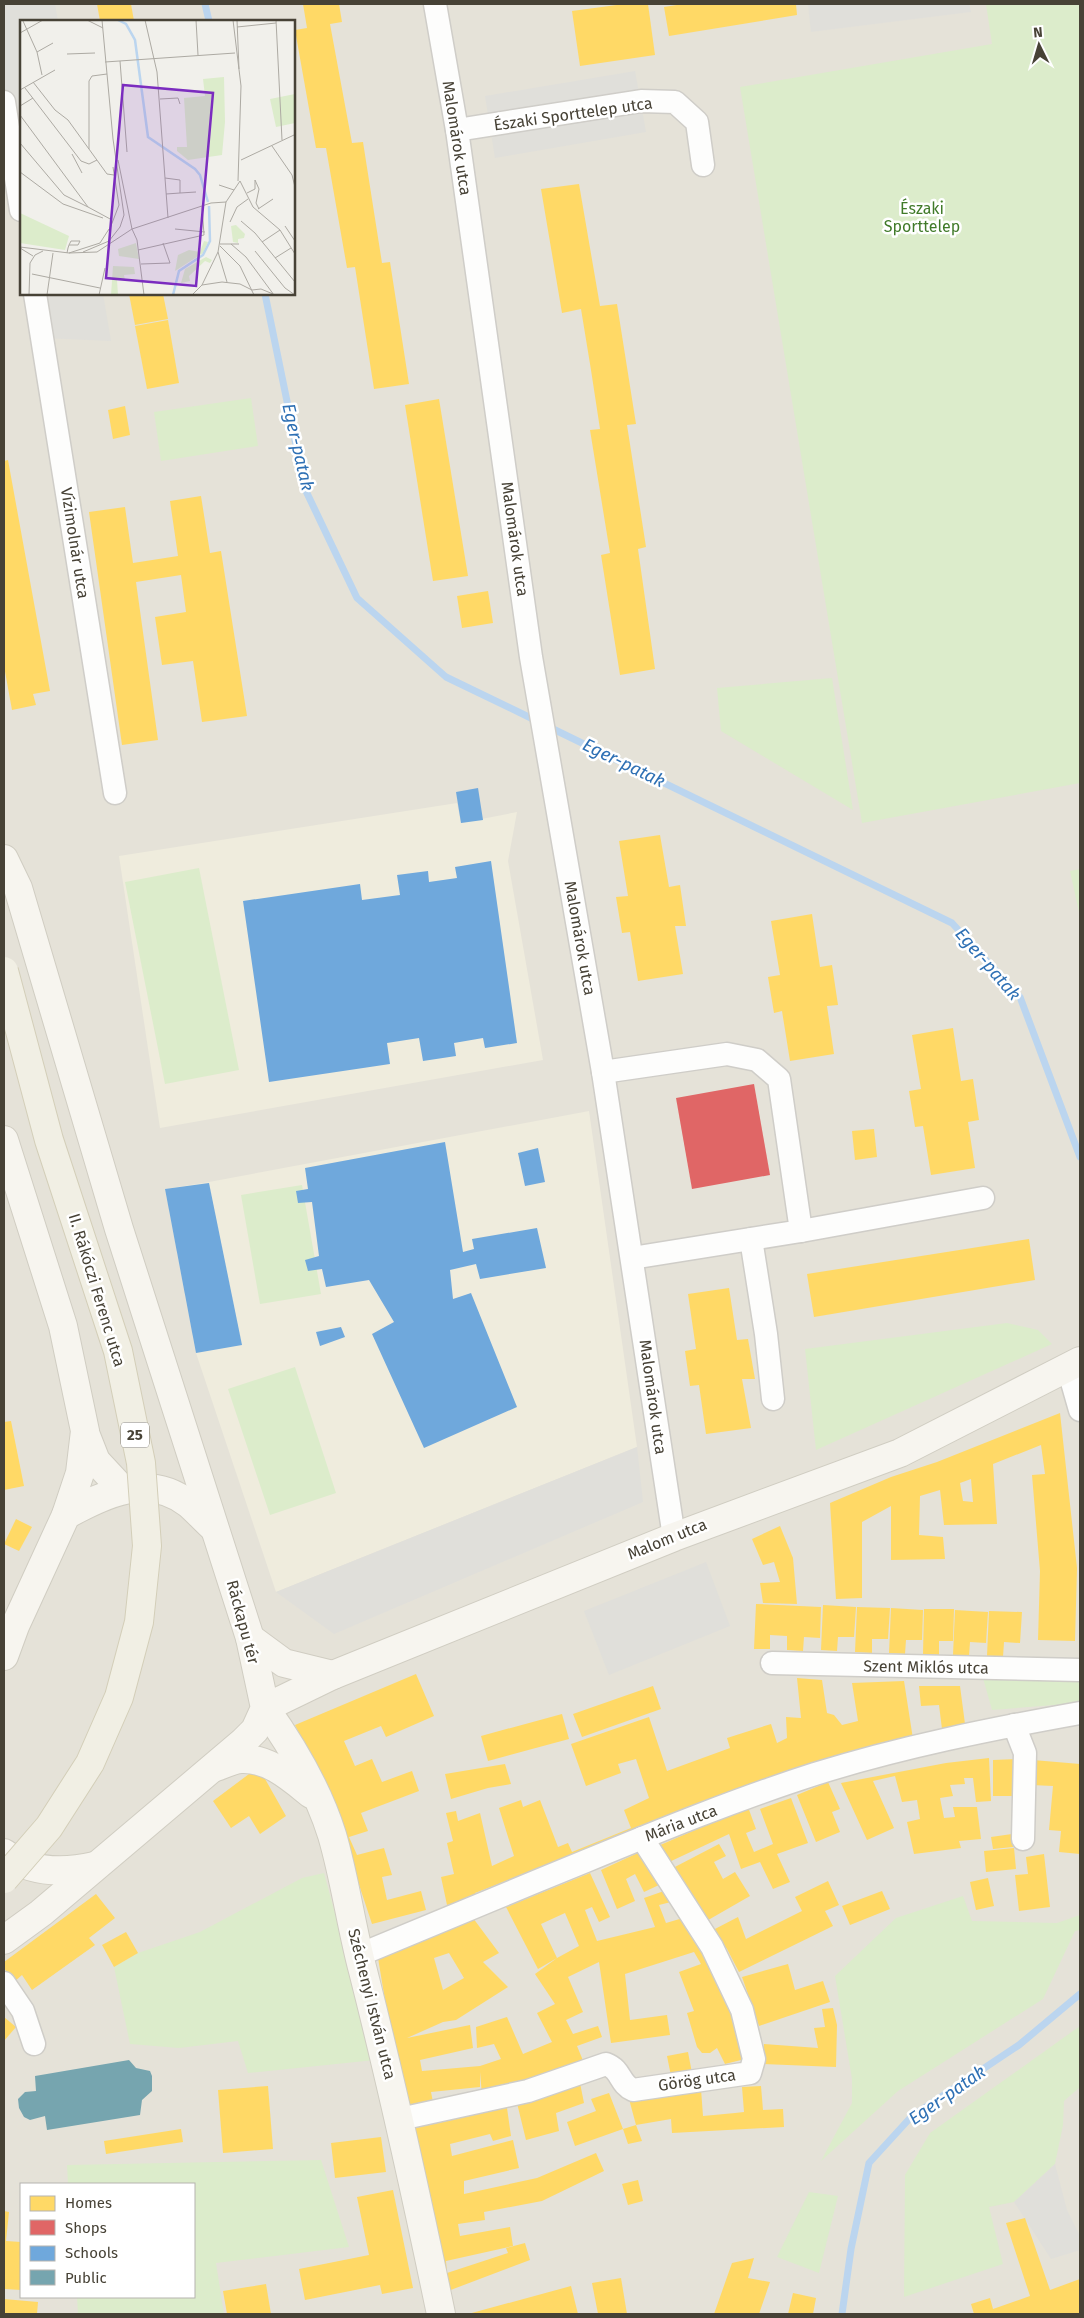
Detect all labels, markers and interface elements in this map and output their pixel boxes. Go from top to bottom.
inset map [20,20,295,295]
north arrow [1014,20,1064,70]
text: N [1033,24,1043,41]
street label: Malomárok utca [439,79,475,197]
street label: Északi Sporttelep utca [492,92,654,135]
park label: Északi Sporttelep [884,198,960,236]
water label: Eger-patak [277,401,319,493]
street label: Malomárok utca [498,480,532,598]
street label: Vízimolnár utca [57,486,93,600]
water label: Eger-patak [579,734,669,792]
street label: Malomárok utca [561,879,599,997]
water label: Eger-patak [950,923,1026,1005]
street label: II. Rákóczi Ferenc utca [65,1211,129,1369]
street label: Malomárok utca [636,1338,670,1456]
road number: 25 [121,1422,149,1448]
street label: Malom utca [625,1514,709,1564]
street label: Ráckapu tér [223,1578,264,1667]
street label: Szent Miklós utca [863,1656,989,1678]
street label: Mária utca [642,1801,720,1845]
street label: Széchenyi István utca [344,1927,400,2081]
water label: Eger-patak [904,2060,990,2130]
street label: Görög utca [657,2065,737,2095]
legend [20,2183,195,2298]
text: Homes [65,2194,112,2212]
text: Shops [65,2219,107,2237]
text: Schools [65,2244,118,2262]
text: Public [65,2269,107,2287]

